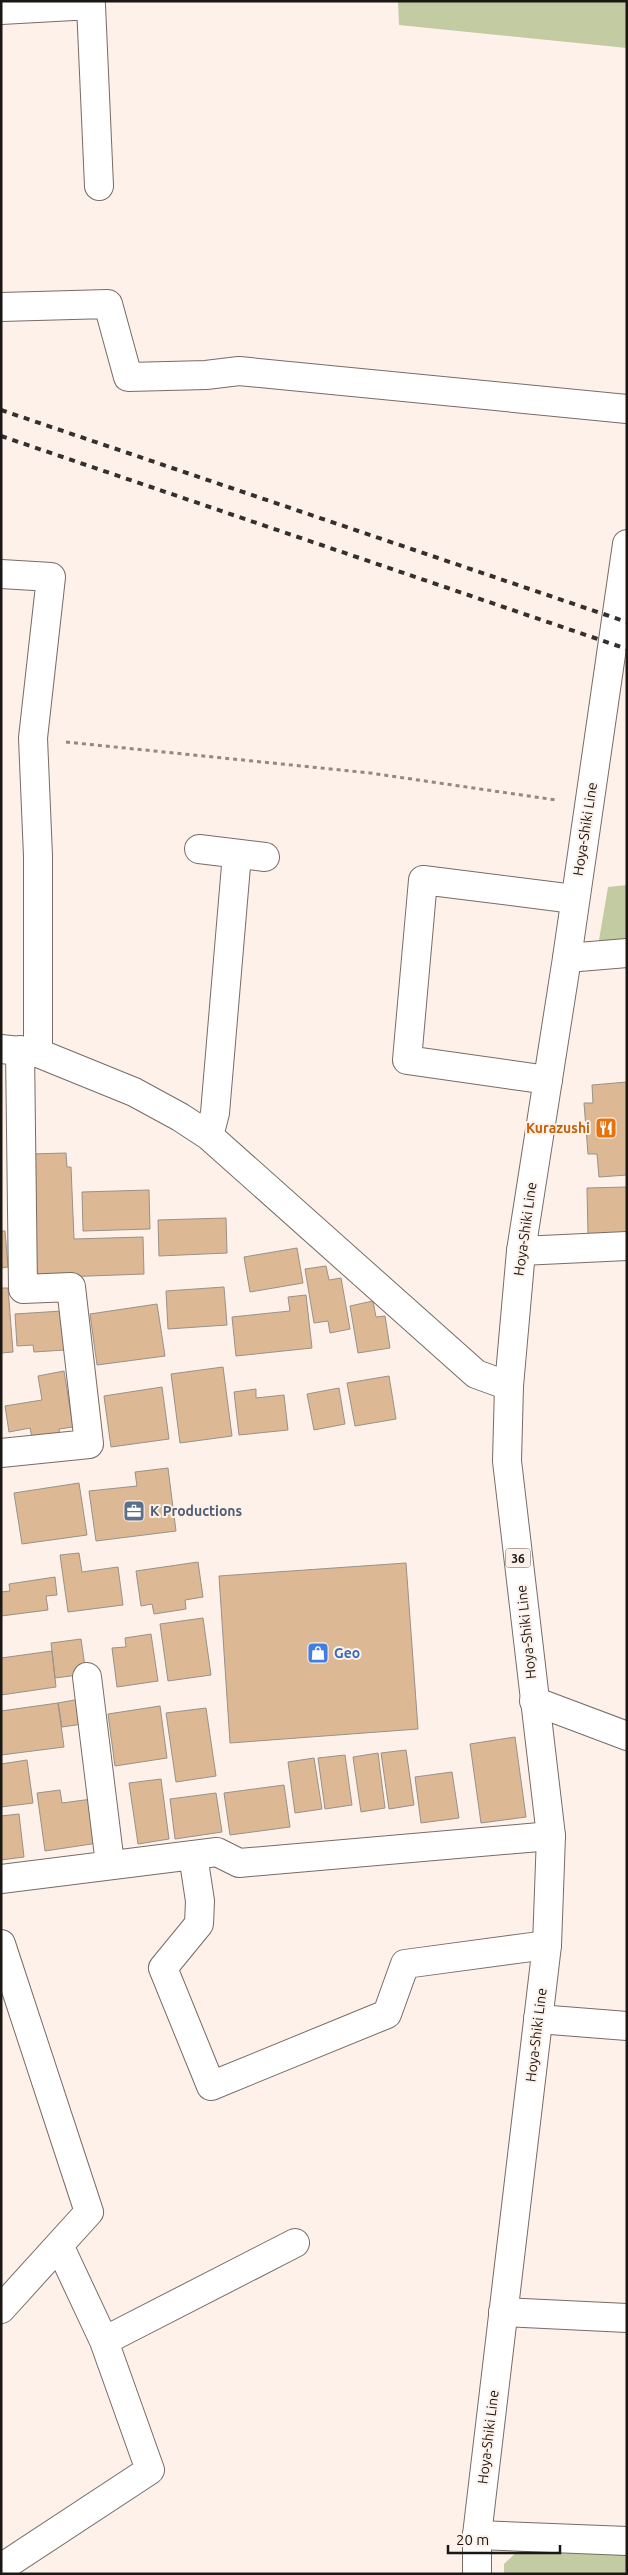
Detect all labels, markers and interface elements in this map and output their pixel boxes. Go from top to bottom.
street label: Hoya-Shiki Line [570,781,600,877]
restaurant icon: Kurazushi [594,1116,618,1140]
place label: Kurazushi [526,1120,590,1136]
street label: Hoya-Shiki Line [510,1181,540,1277]
office icon: K Productions [122,1499,146,1523]
place label: K Productions [150,1503,243,1519]
road number: 36 [506,1549,530,1568]
street label: Hoya-Shiki Line [513,1584,539,1680]
shop icon: Geo [306,1641,330,1665]
place label: Geo [334,1645,360,1661]
street label: Hoya-Shiki Line [522,1987,550,2083]
street label: Hoya-Shiki Line [474,2389,502,2485]
scale bar [448,2522,560,2554]
text: 20 m [456,2531,489,2548]

